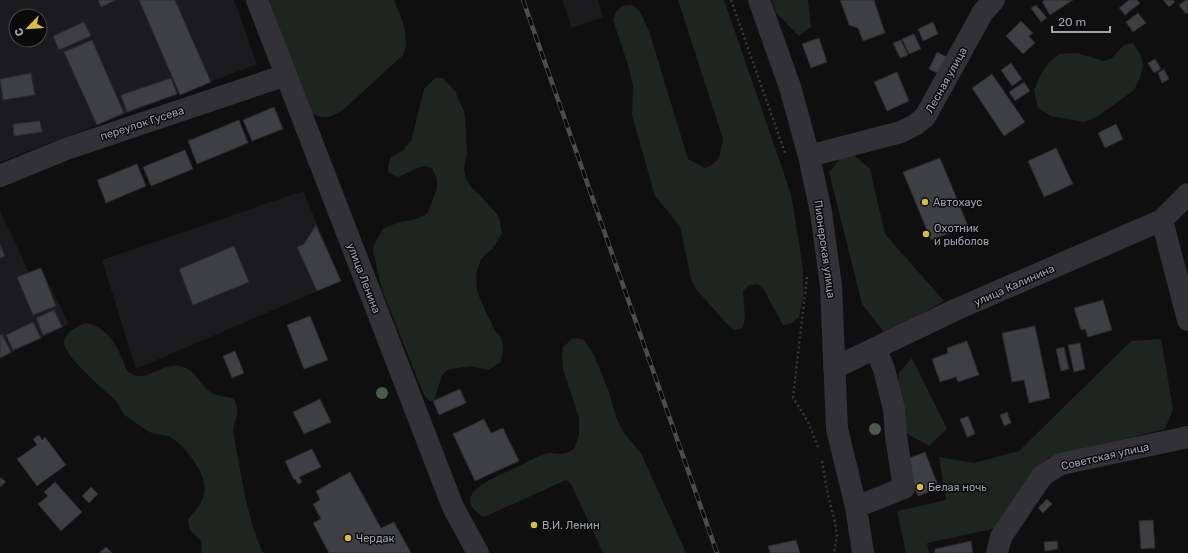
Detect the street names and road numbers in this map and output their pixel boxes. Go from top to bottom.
street label: Лесная улица [923,45,970,115]
street label: переулок Гусева [99,104,186,143]
street label: Пионерская улица [811,199,838,299]
street label: улица Ленина [344,241,383,315]
street label: улица Калинина [972,262,1056,309]
street label: Советская улица [1060,440,1150,473]

